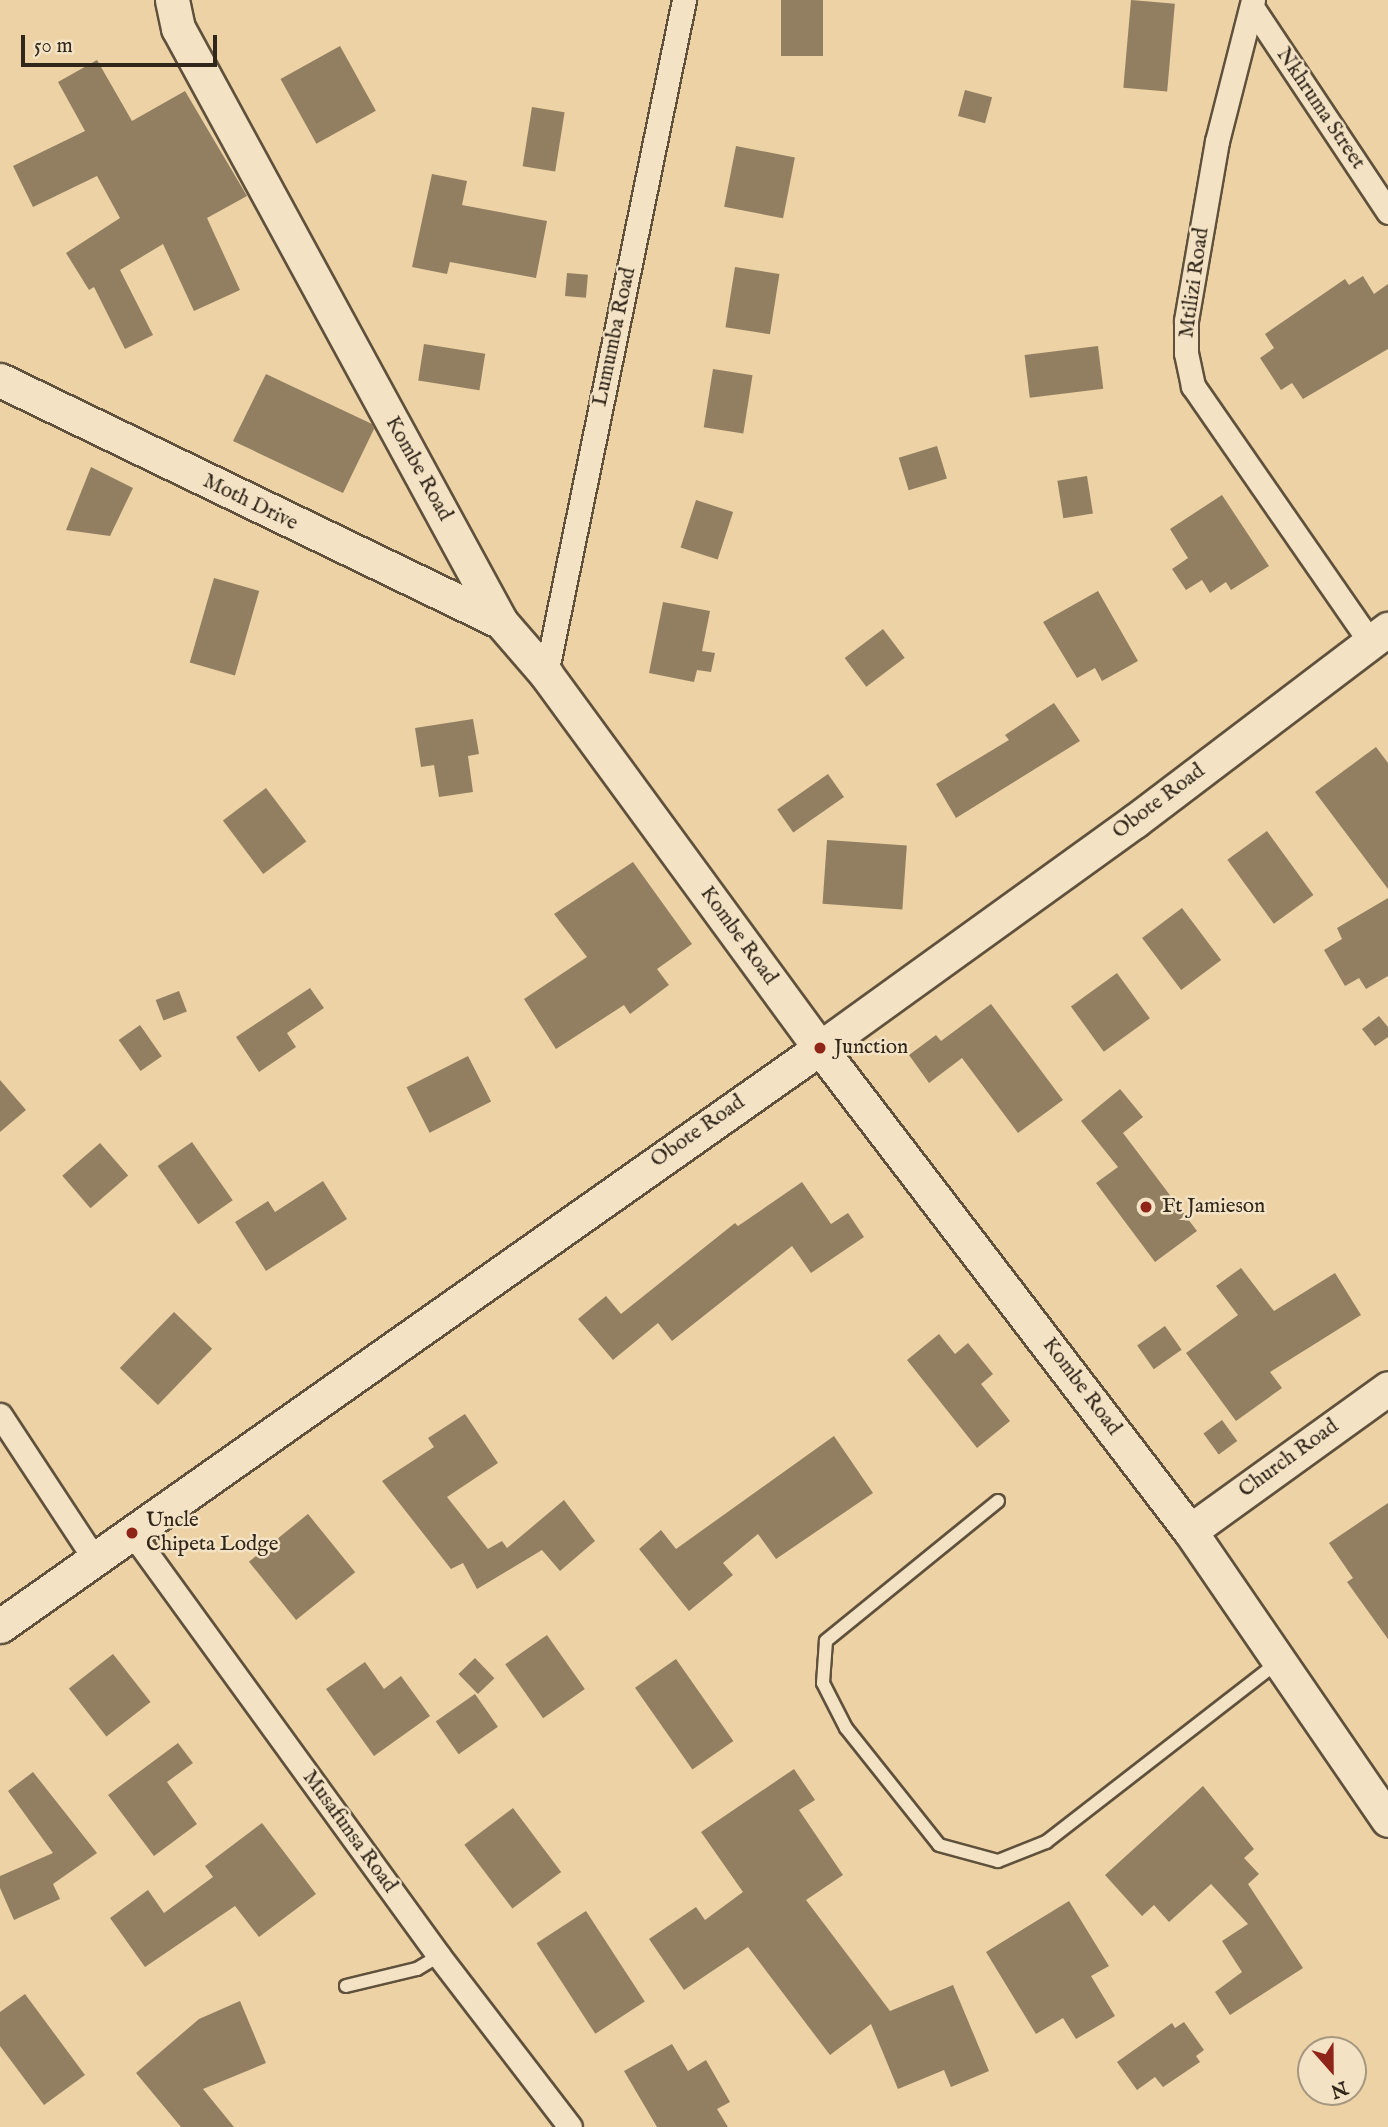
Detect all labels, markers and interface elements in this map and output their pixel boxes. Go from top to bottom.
scale bar [24,21,220,65]
text: 50 m [34,33,73,60]
street label: Nkhruma Street [1270,43,1370,175]
street label: Mtilizi Road [1175,226,1215,340]
street label: Lumumba Road [588,265,642,409]
street label: Kombe Road [379,412,457,526]
street label: Moth Drive [198,469,302,537]
street label: Obote Road [1108,759,1210,845]
street label: Kombe Road [694,882,782,990]
place label: Junction [834,1035,908,1061]
marker: Junction [812,1040,828,1056]
street label: Obote Road [646,1090,750,1174]
place label: Ft Jamieson [1162,1194,1265,1220]
marker: Ft Jamieson [1136,1197,1156,1217]
street label: Kombe Road [1036,1333,1126,1441]
street label: Church Road [1234,1414,1344,1504]
place label: Uncle Chipeta Lodge [146,1508,278,1558]
marker: Uncle Chipeta Lodge [124,1525,140,1541]
street label: Musafunsa Road [296,1766,402,1898]
north arrow [1297,2036,1367,2106]
text: N [1327,2075,1351,2103]

